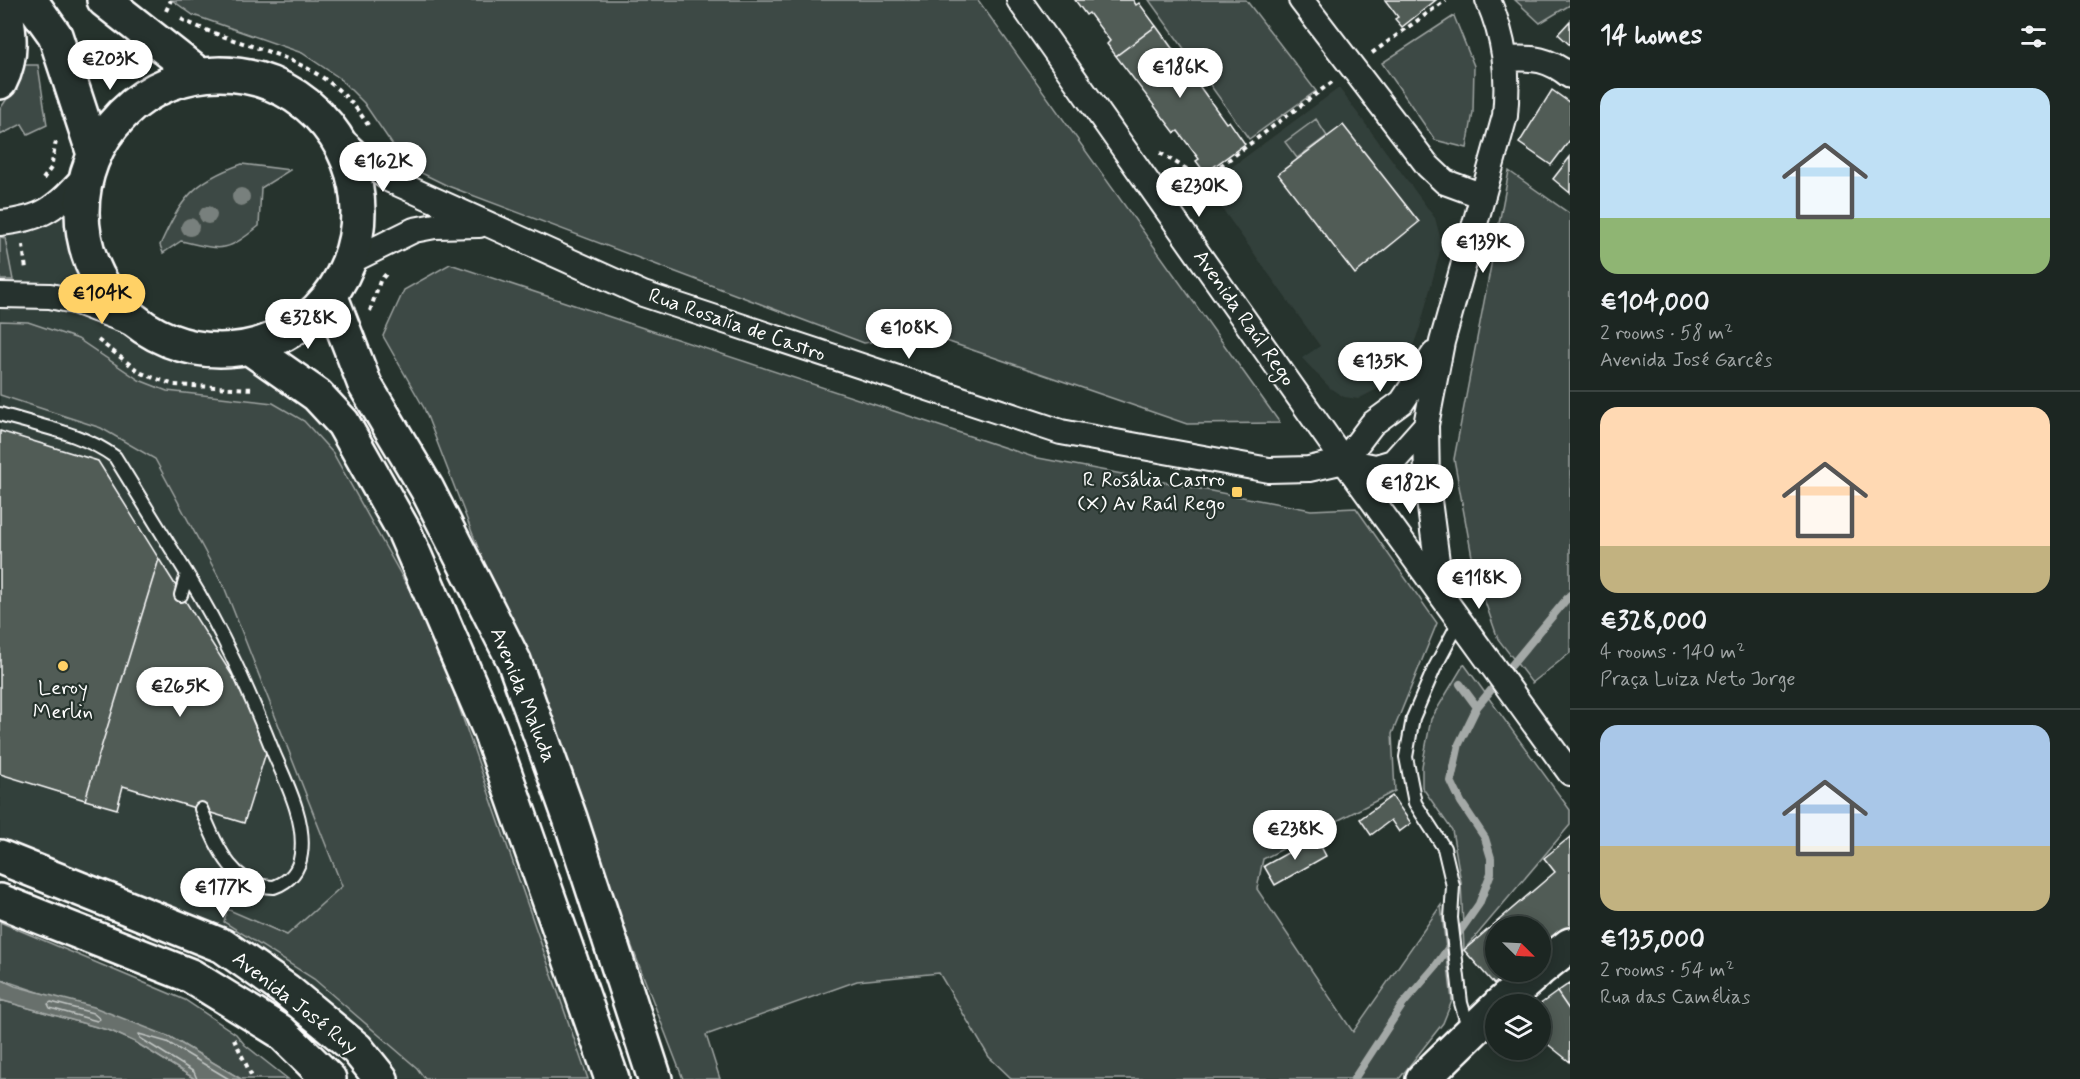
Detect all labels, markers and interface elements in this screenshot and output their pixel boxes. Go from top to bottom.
text: 14 homes [1600,19,1702,53]
icon: filters [2017,20,2050,53]
pin: €203K [68,40,152,91]
text: €203K [82,46,138,73]
pin: €186K [1138,48,1222,99]
text: €186K [1152,54,1208,81]
icon: home [1771,127,1879,235]
pin: €162K [341,142,425,193]
text: €162K [353,148,413,175]
pin: €230K [1157,167,1241,218]
text: €230K [1170,173,1228,200]
pin: €139K [1441,223,1525,274]
text: €139K [1455,229,1511,256]
street label: Avenida Raúl Rego [1186,244,1302,392]
pin: €104K [60,274,144,325]
text: €104K [72,280,132,307]
street label: Rua Rosalía de Castro [645,282,829,368]
text: €104,000 [1600,286,1710,320]
pin: €328K [266,299,350,350]
text: €328K [279,305,337,332]
pin: €108K [867,309,951,360]
text: €108K [880,315,938,342]
text: 2 rooms · 58 m² [1600,320,1733,347]
pin: €135K [1338,342,1422,393]
text: Avenida José Garcês [1600,347,1772,374]
text: €135K [1352,348,1408,375]
icon: home [1771,446,1879,554]
pin: €182K [1368,464,1452,515]
place label: R Rosália Castro (X) Av Raúl Rego [1077,466,1225,519]
text: €182K [1380,470,1440,497]
marker: R Rosália Castro (X) Av Raúl Rego [1230,485,1244,499]
pin: €118K [1437,559,1521,610]
text: €118K [1451,565,1507,592]
text: €328,000 [1600,605,1707,639]
street label: Avenida Maluda [483,623,563,767]
text: 4 rooms · 140 m² [1600,639,1745,666]
marker: Leroy Merlin [56,659,70,673]
text: Praça Luiza Neto Jorge [1600,666,1796,693]
pin: €265K [138,667,222,718]
text: €265K [150,673,210,700]
place label: Leroy Merlin [33,674,93,726]
icon: home [1771,764,1879,872]
pin: €238K [1253,810,1337,861]
text: €238K [1267,816,1323,843]
pin: €177K [181,868,265,919]
text: €177K [194,874,252,901]
north arrow [1485,916,1551,982]
map controls [1485,916,1551,1060]
text: €135,000 [1600,923,1705,957]
street label: Avenida José Ruy [226,945,364,1061]
text: 2 rooms · 54 m² [1600,957,1734,984]
text: Rua das Camélias [1600,984,1750,1011]
button: layers [1485,994,1551,1060]

